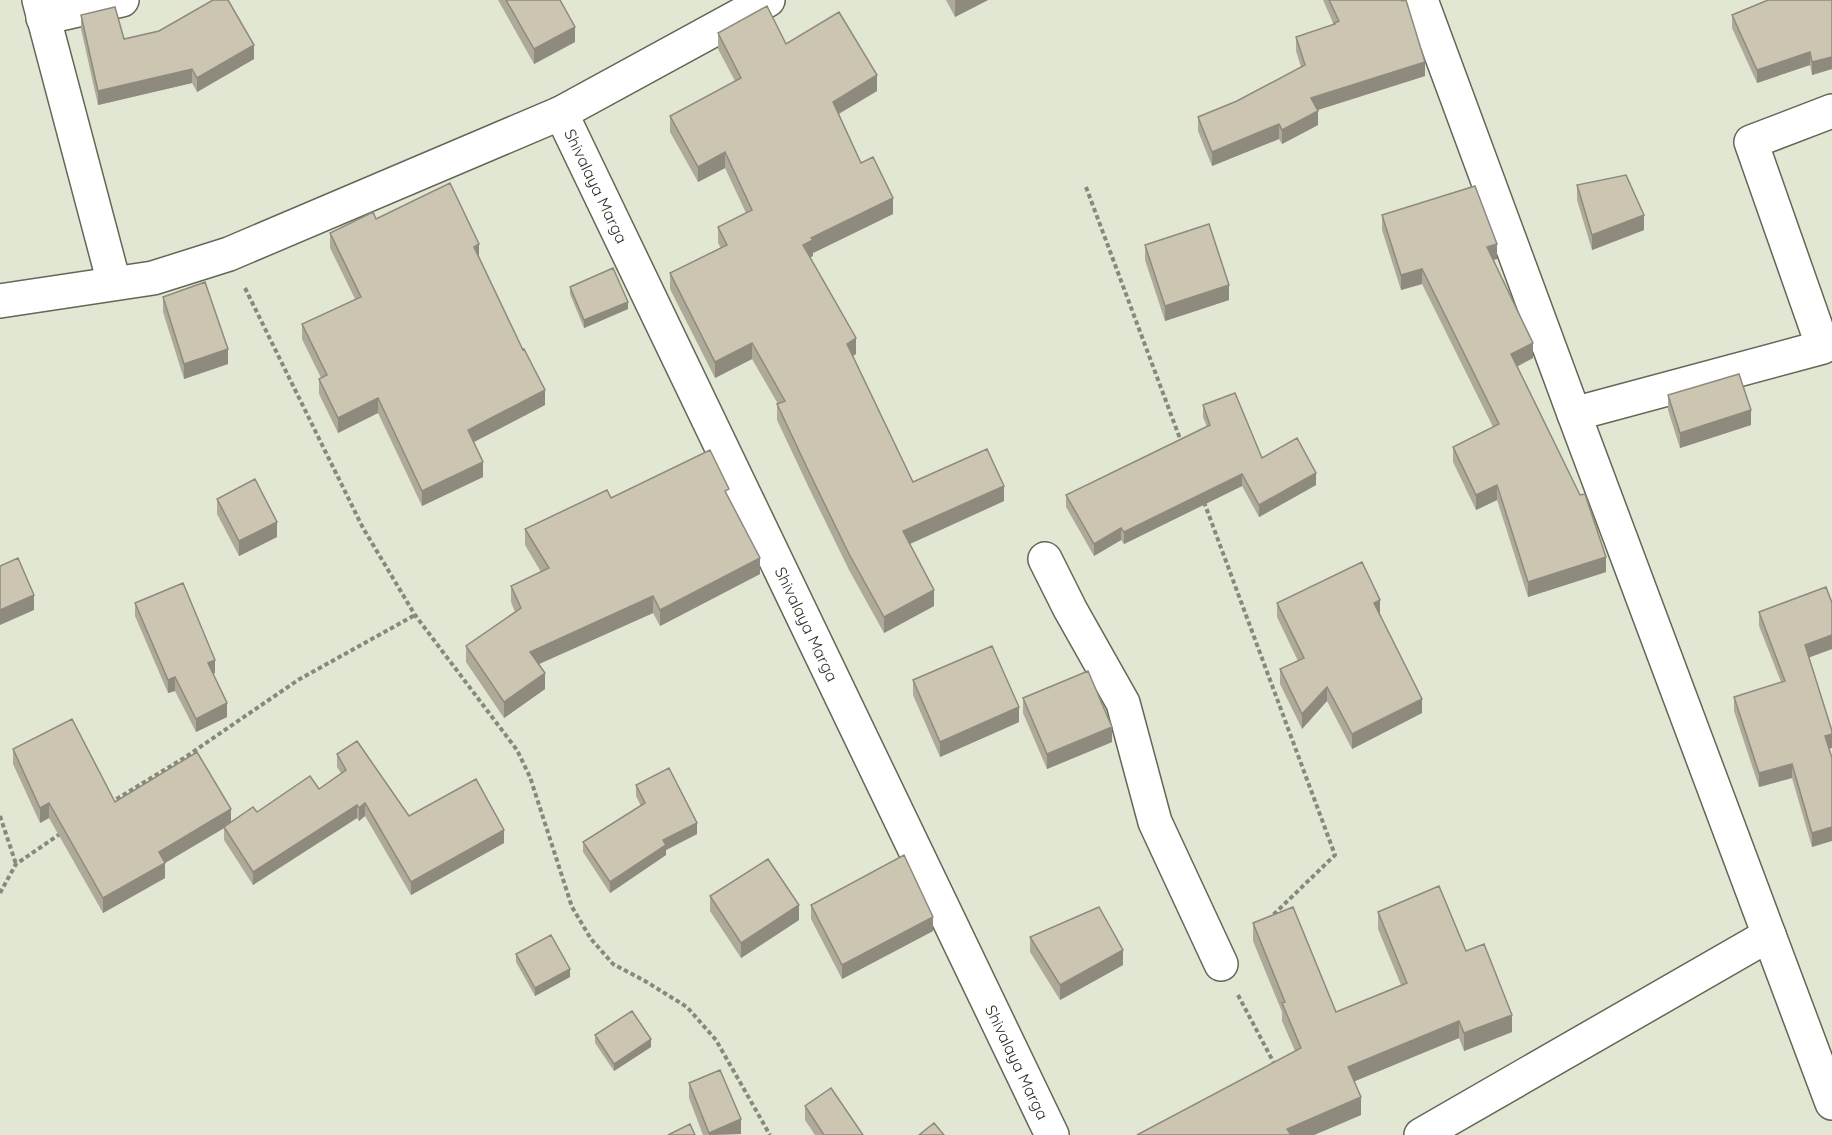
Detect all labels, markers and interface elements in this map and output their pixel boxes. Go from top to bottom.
street label: Shivalaya Marga [560,125,632,247]
street label: Shivalaya Marga [771,564,843,685]
street label: Shivalaya Marga [981,1002,1053,1123]

